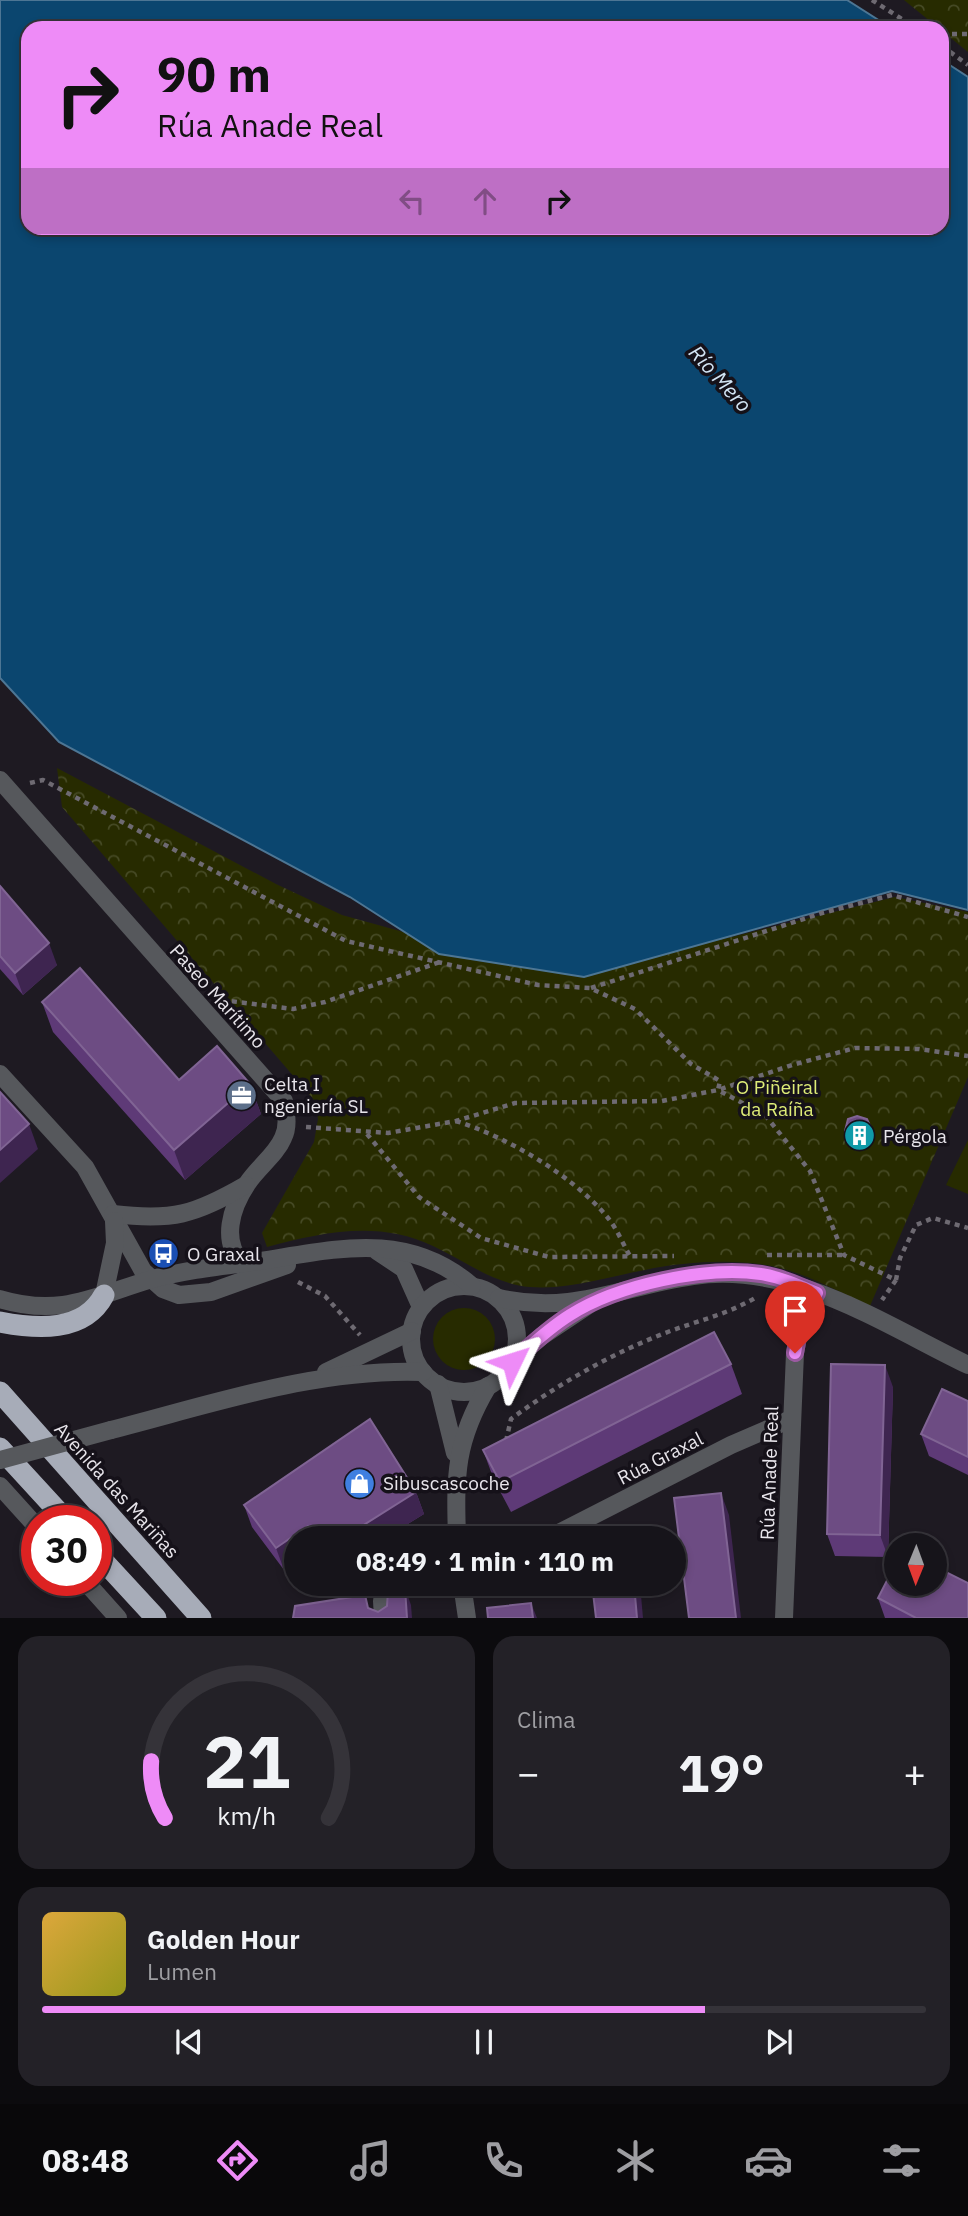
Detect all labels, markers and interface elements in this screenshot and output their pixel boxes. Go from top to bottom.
text: 90 m [157,42,271,105]
icon: right [42,49,133,140]
text: Rúa Anade Real [157,104,383,146]
icon: left [393,182,431,220]
icon: ahead [466,182,504,220]
icon: right [539,182,577,220]
water label: Río Mero [683,339,758,418]
street label: Paseo Marítimo [165,939,271,1053]
place label: Celta I ngeniería SL [264,1072,368,1118]
park label: O Piñeiral da Raíña [736,1075,818,1121]
office icon: Celta I ngeniería SL [224,1078,258,1112]
building icon: Pérgola [843,1119,877,1153]
place label: Pérgola [883,1124,947,1148]
bus stop icon: O Graxal [147,1237,181,1271]
place label: O Graxal [187,1242,260,1266]
pin [765,1281,825,1353]
icon: arrive [776,1292,814,1330]
position arrow [475,1325,549,1399]
street label: Rúa Anade Real [755,1405,783,1541]
street label: Avenida das Mariñas [50,1417,184,1563]
street label: Rúa Graxal [613,1426,707,1490]
shop icon: Sibuscascoche [343,1466,377,1500]
place label: Sibuscascoche [383,1471,510,1495]
speed limit sign: 30 [21,1505,112,1596]
north arrow [884,1533,947,1596]
map controls [884,1533,947,1596]
text: 08:49 · 1 min · 110 m [356,1544,614,1578]
text: Clima [517,1704,576,1734]
text: 21 [203,1714,290,1809]
text: 19° [678,1739,765,1806]
text: − [517,1748,540,1797]
text: + [903,1748,926,1797]
text: km/h [217,1799,276,1832]
text: Golden Hour [147,1922,300,1956]
text: Lumen [147,1956,217,1986]
icon: previous [170,2023,208,2061]
icon: pause [465,2023,503,2061]
icon: next [760,2023,798,2061]
icon: directions [213,2136,262,2185]
icon: music [346,2136,395,2185]
icon: phone [479,2136,528,2185]
icon: climate [611,2136,660,2185]
icon: car [744,2136,793,2185]
icon: filters [877,2136,926,2185]
text: 08:48 [42,2139,129,2181]

